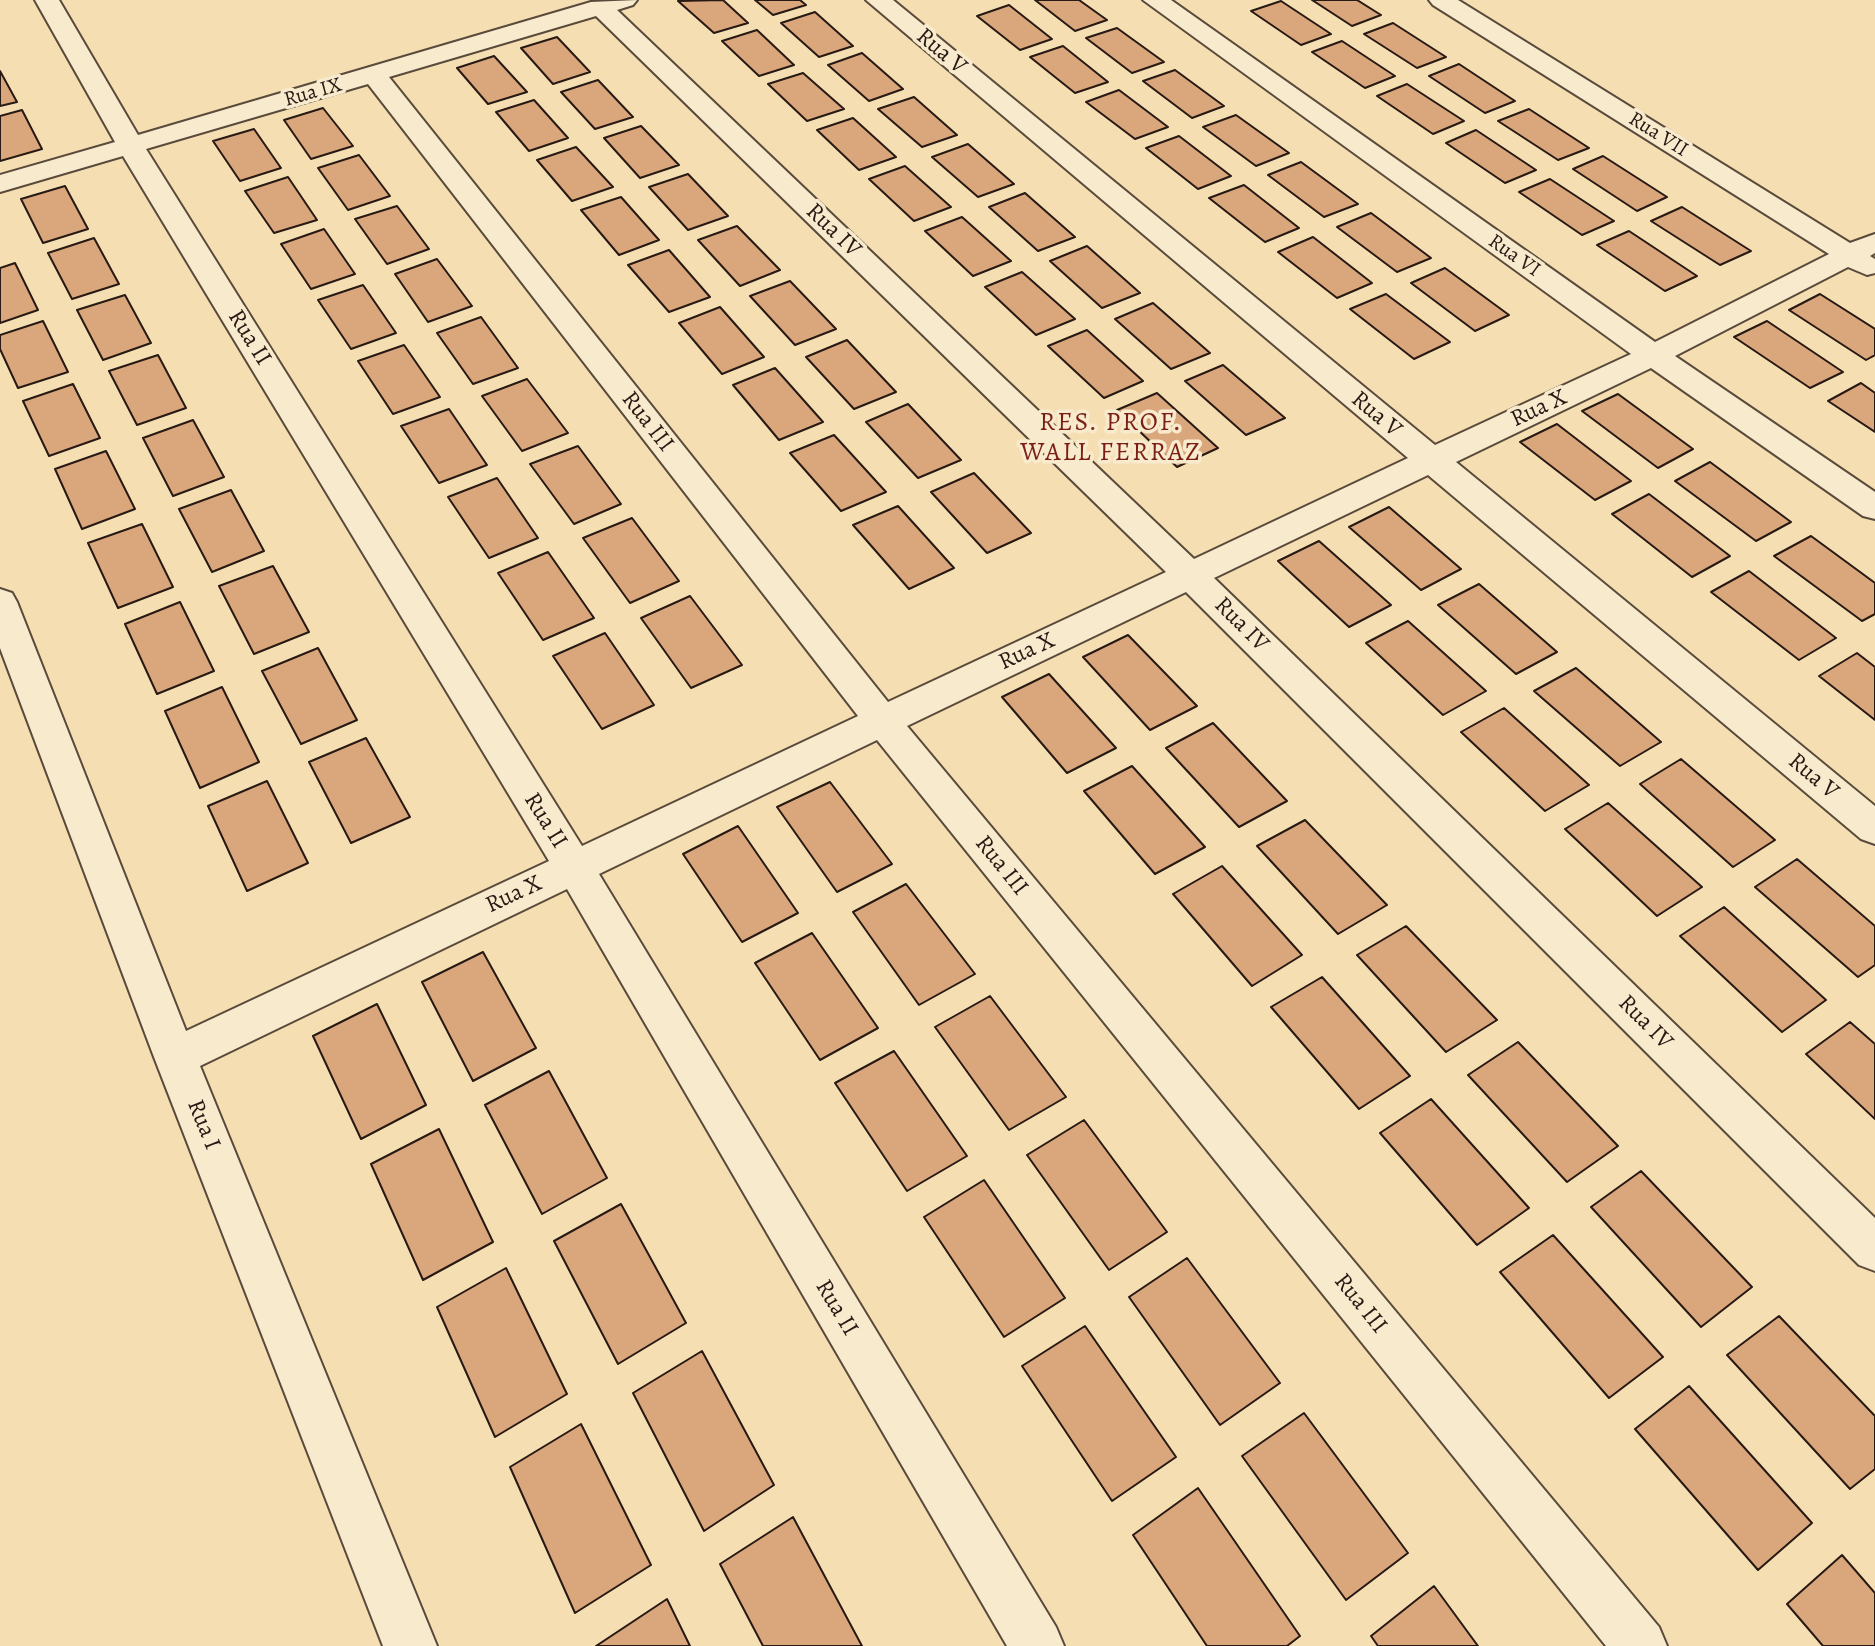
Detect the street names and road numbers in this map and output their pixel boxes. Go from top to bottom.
street label: Rua V [910,22,972,82]
street label: Rua IX [281,73,345,113]
street label: Rua VII [1624,107,1692,163]
street label: Rua IV [799,198,867,264]
street label: Rua VI [1483,229,1545,283]
street label: Rua II [221,305,277,371]
street label: Rua X [1506,384,1572,434]
street label: Rua V [1345,385,1407,445]
street label: Rua III [614,386,680,458]
street label: Rua IV [1207,591,1275,659]
street label: Rua X [994,627,1060,677]
street label: Rua V [1782,747,1844,807]
street label: Rua II [517,788,573,854]
street label: Rua III [968,830,1034,902]
street label: Rua X [481,870,547,920]
street label: Rua IV [1611,989,1679,1057]
street label: Rua I [180,1096,226,1154]
street label: Rua III [1327,1268,1393,1340]
street label: Rua II [808,1275,864,1341]

